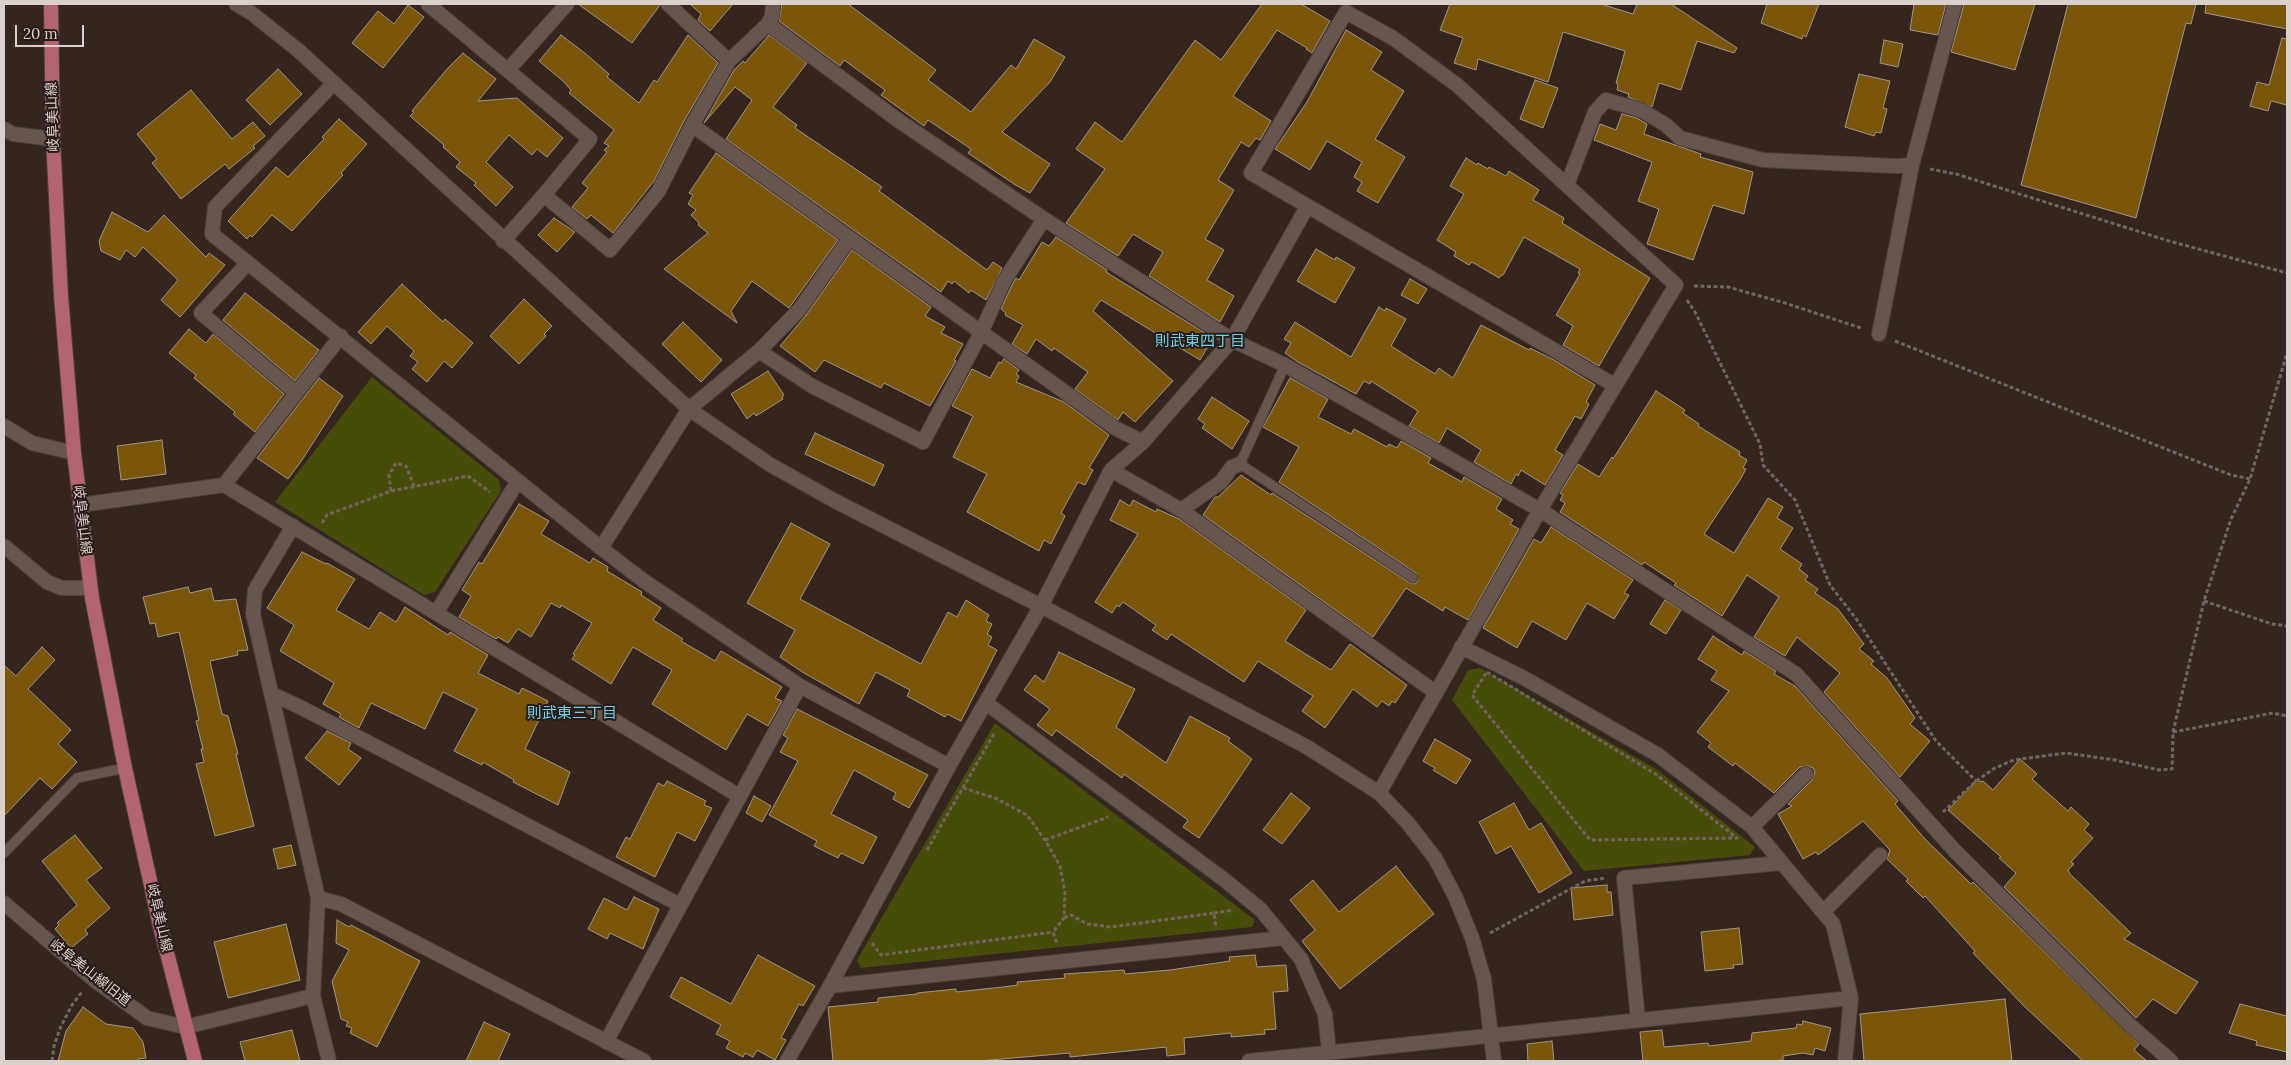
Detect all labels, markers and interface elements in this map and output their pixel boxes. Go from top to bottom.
scale bar [18,15,86,47]
text: 20 m [23,24,58,43]
street label: 岐阜美山線 [43,82,63,152]
district label: 則武東四丁目 [1155,333,1245,351]
street label: 岐阜美山線 [69,484,95,556]
district label: 則武東三丁目 [527,705,617,723]
street label: 岐阜美山線 [143,882,175,954]
street label: 岐阜美山線旧道 [46,936,134,1010]

